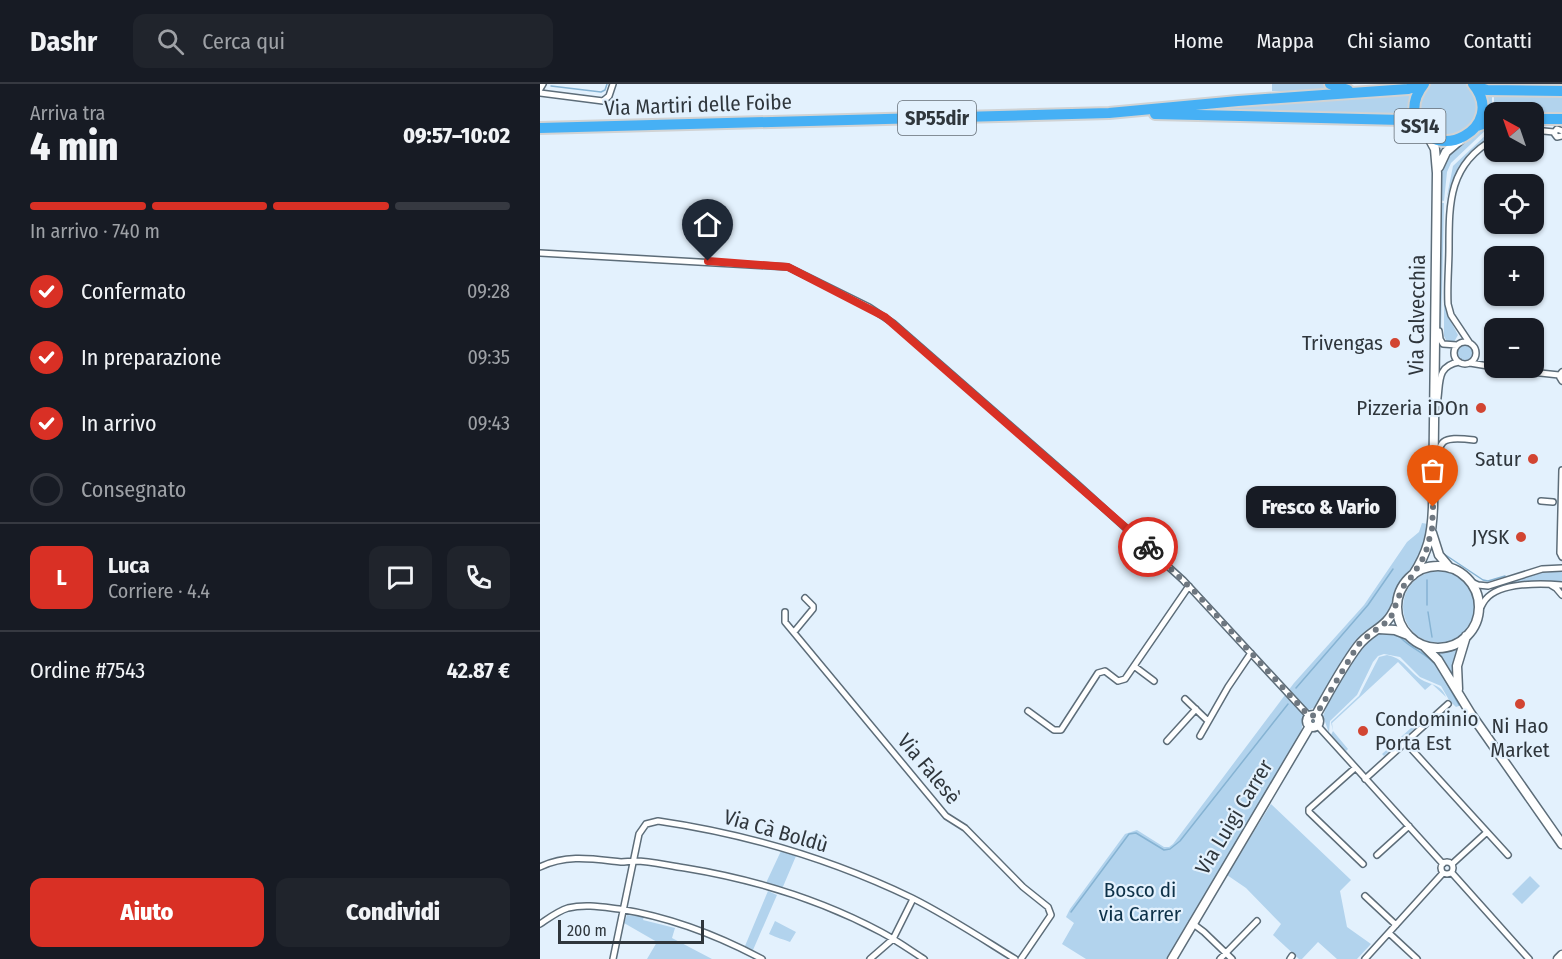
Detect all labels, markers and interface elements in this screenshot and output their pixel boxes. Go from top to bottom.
search box [133,14,553,68]
text: Dashr [30,25,97,58]
icon: search [154,25,187,58]
text: Cerca qui [202,28,285,55]
text: Home [1173,28,1223,54]
text: Mappa [1256,28,1314,54]
text: Chi siamo [1347,28,1431,54]
text: Contatti [1464,28,1532,54]
street label: Via Martiri delle Foibe [604,89,792,121]
text: Arriva tra [30,101,105,125]
road number: SP55dir [898,101,976,135]
north arrow [1484,102,1544,162]
map controls [1484,102,1544,378]
road number: SS14 [1394,109,1446,143]
text: 09:57–10:02 [403,122,510,149]
text: 4 min [30,124,118,170]
button: locate [1484,174,1544,234]
pin [682,199,733,261]
icon: home [691,208,724,241]
text: In arrivo · 740 m [30,219,160,243]
button: + [1484,246,1544,306]
street label: Via Calvecchia [1403,254,1431,376]
icon: check [30,275,63,308]
text: Confermato [81,278,186,305]
text: 09:28 [467,279,510,303]
button: − [1484,318,1544,378]
place label: Trivengas [1302,330,1383,356]
marker: Trivengas [1388,336,1402,350]
icon: check [30,341,63,374]
text: In preparazione [81,344,222,371]
text: 09:35 [467,345,510,369]
place label: Pizzeria iDOn [1356,395,1469,421]
marker: Pizzeria iDOn [1474,401,1488,415]
icon: check [30,407,63,440]
text: In arrivo [81,410,156,437]
text: 09:43 [467,411,510,435]
pin [1407,445,1458,507]
place label: Satur [1475,446,1522,472]
marker: Satur [1526,452,1540,466]
icon: bag [1416,454,1449,487]
text: Consegnato [81,476,186,503]
callout: Fresco & Vario [1247,486,1397,528]
text: Fresco & Vario [1262,495,1380,519]
courier [1118,517,1178,577]
place label: JYSK [1472,524,1510,550]
marker: JYSK [1514,530,1528,544]
icon: bike [1132,531,1165,564]
button: chat [369,546,432,609]
button: phone [447,546,510,609]
text: Luca [108,552,150,579]
text: L [56,564,67,591]
text: Corriere · 4.4 [108,579,210,603]
text: Ordine #7543 [30,657,145,684]
text: 42.87 € [447,657,510,684]
marker: Ni Hao Market [1513,697,1527,711]
place label: Condominio Porta Est [1375,706,1479,756]
place label: Ni Hao Market [1490,713,1550,763]
marker: Condominio Porta Est [1356,724,1370,738]
street label: Via Falesè [892,728,966,810]
street label: Via Luigi Carrer [1190,754,1279,879]
street label: Via Cà Boldù [721,804,831,858]
park label: Bosco di via Carrer [1099,877,1182,927]
button: Aiuto [30,878,264,947]
button: Condividi [276,878,510,947]
scale bar [558,917,704,944]
text: 200 m [567,921,607,940]

